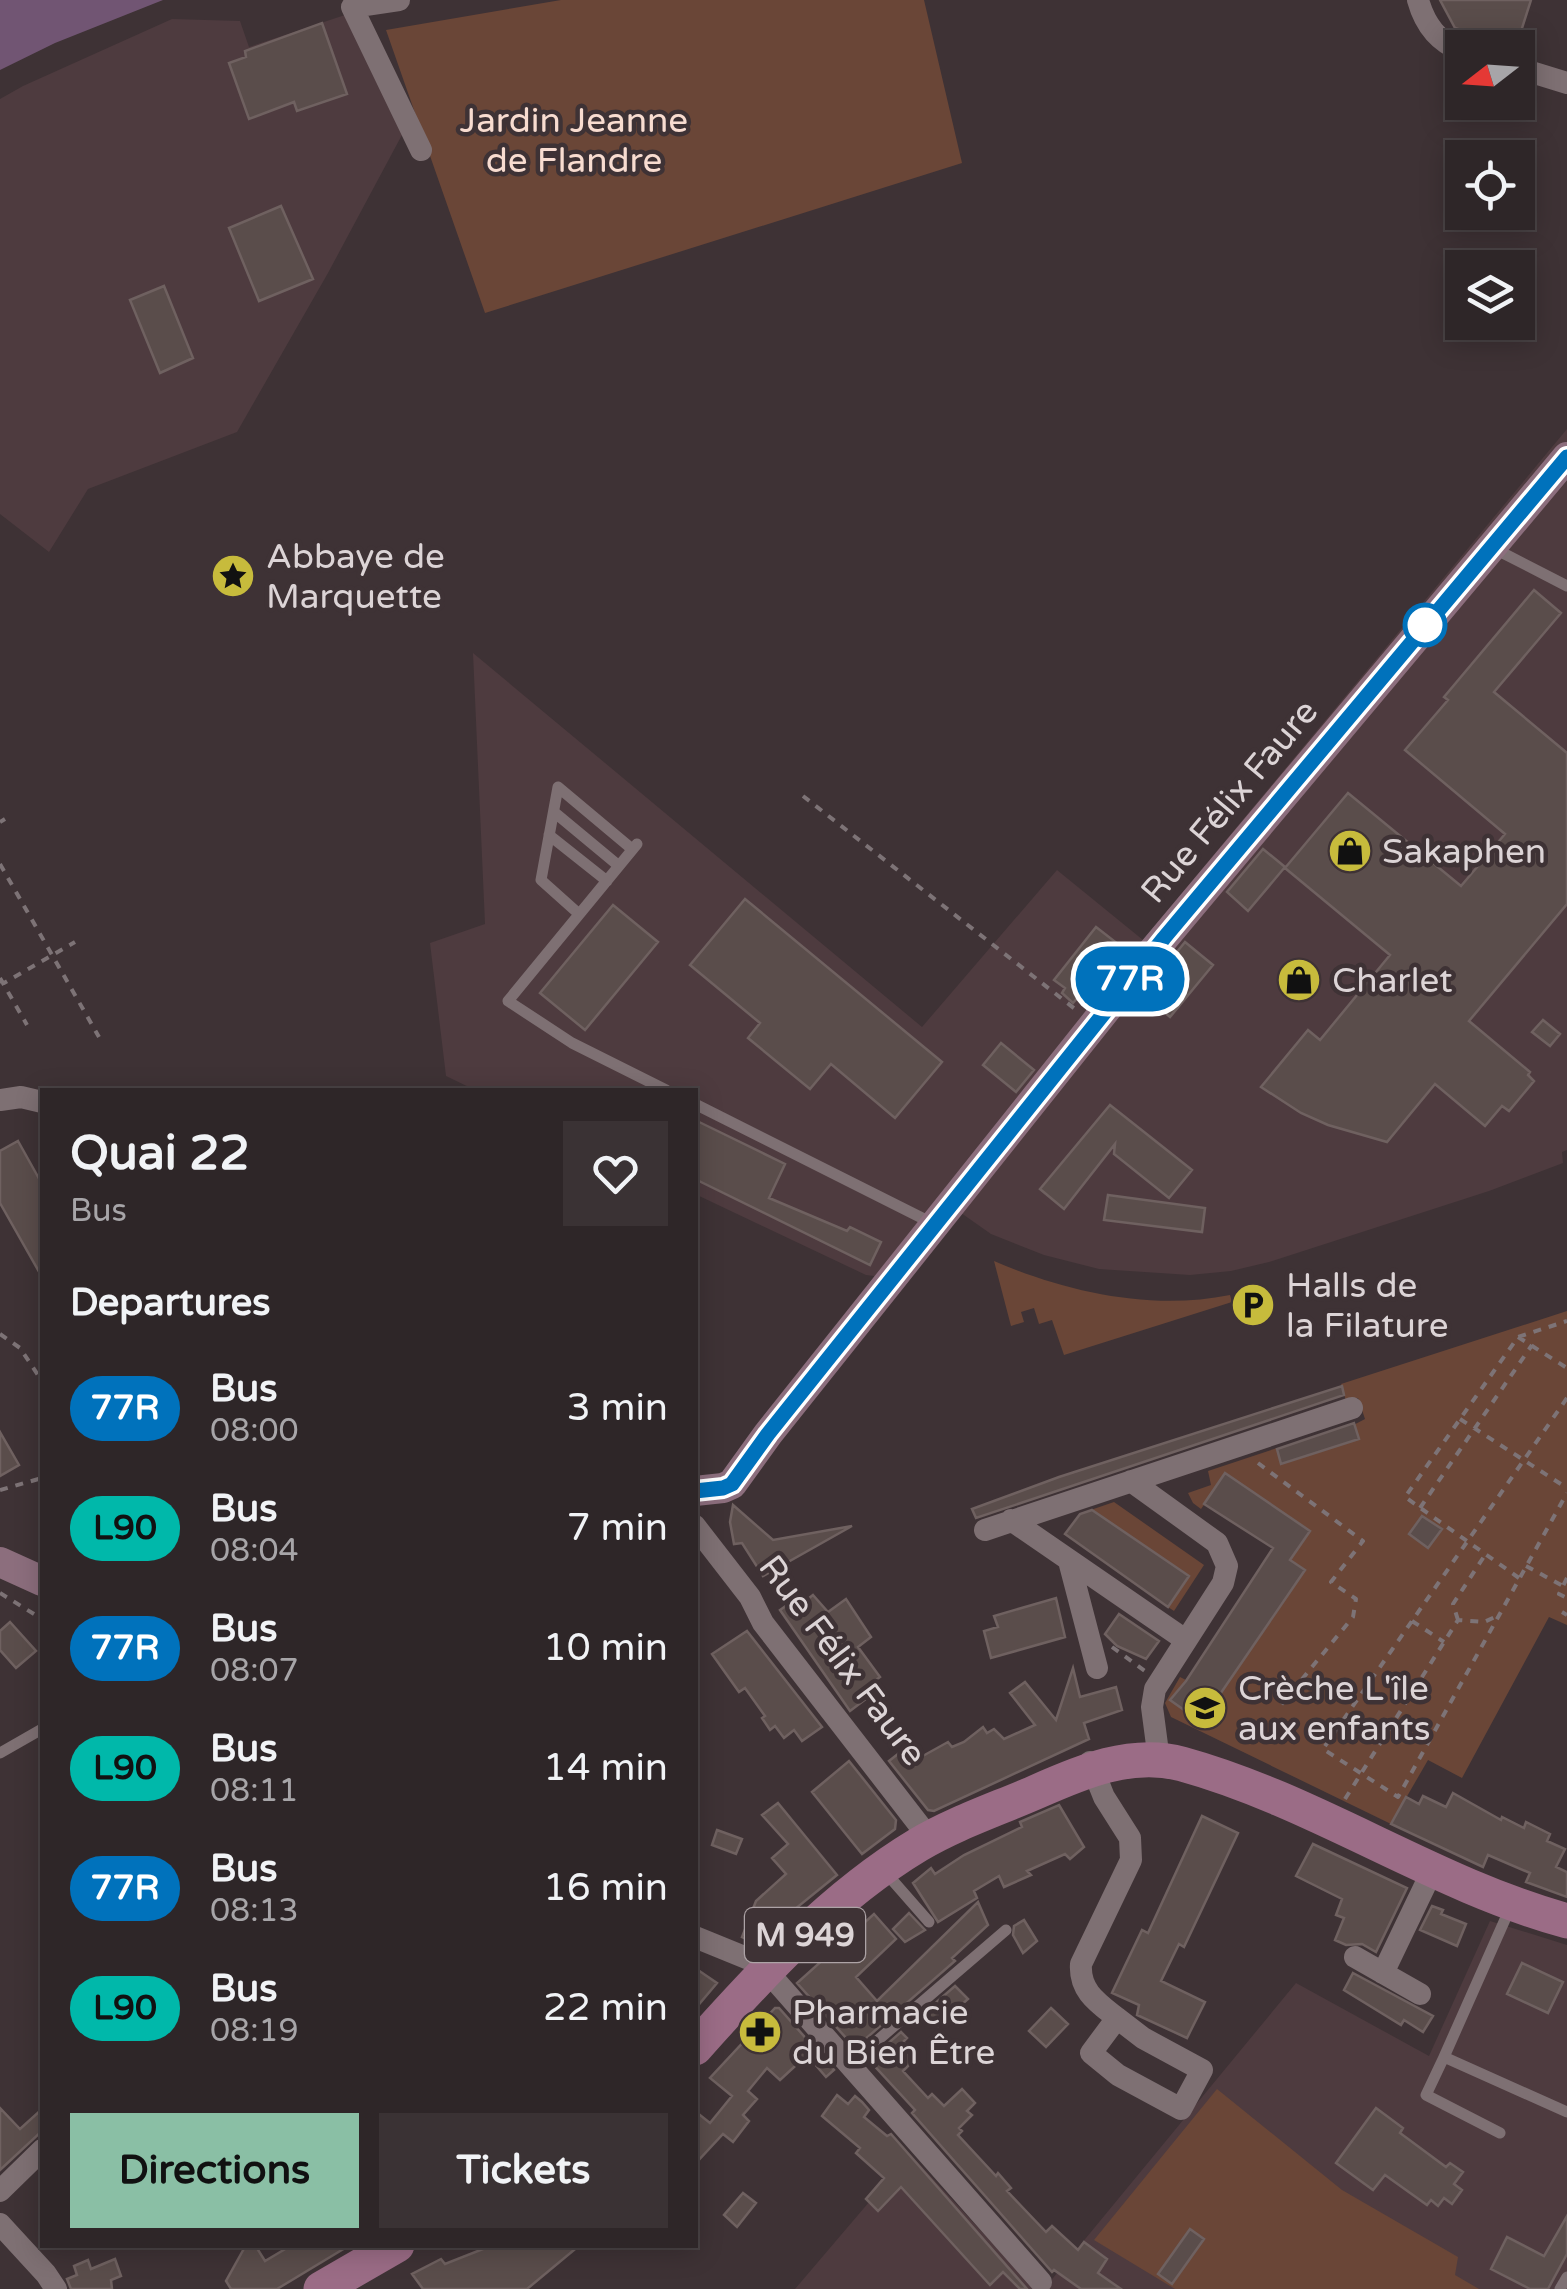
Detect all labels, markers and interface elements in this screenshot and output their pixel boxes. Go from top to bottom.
north arrow [1445,30,1535,120]
map controls [1445,30,1535,340]
park label: Jardin Jeanne de Flandre [460,100,688,182]
button: locate [1445,140,1535,230]
button: layers [1445,250,1535,340]
place label: Abbaye de Marquette [266,536,445,618]
place icon: Abbaye de Marquette [210,553,256,599]
unlabelled marker [1404,604,1446,646]
street label: Rue Félix Faure [1133,691,1327,912]
shop icon: Sakaphen [1327,828,1373,874]
place label: Sakaphen [1382,831,1546,873]
line badge: 77R [1072,946,1188,1012]
shop icon: Charlet [1276,957,1322,1003]
text: 77R [1096,958,1164,1000]
place label: Charlet [1332,960,1453,1002]
button: heart [563,1121,668,1226]
text: Quai 22 [70,1125,250,1183]
text: Bus [70,1192,127,1230]
place label: Halls de la Filature [1286,1265,1448,1347]
text: Departures [70,1280,271,1326]
parking icon: Halls de la Filature [1230,1282,1276,1328]
text: Bus [210,1366,277,1412]
text: 3 min [567,1385,668,1431]
text: 77R [91,1387,159,1429]
text: 08:00 [210,1412,299,1450]
text: Bus [210,1486,277,1532]
text: 7 min [567,1505,668,1551]
text: L90 [93,1507,157,1549]
text: 08:04 [210,1532,299,1570]
street label: Rue Félix Faure [749,1547,935,1774]
text: Bus [210,1606,277,1652]
text: 10 min [543,1625,668,1671]
text: 77R [91,1627,159,1669]
text: 08:07 [210,1652,299,1690]
place label: Crèche L'île aux enfants [1238,1668,1431,1750]
school or university icon: Crèche L'île aux enfants [1182,1685,1228,1731]
text: Bus [210,1726,277,1772]
text: 14 min [543,1745,668,1791]
text: L90 [93,1747,157,1789]
text: 08:11 [210,1772,299,1810]
text: Bus [210,1846,277,1892]
text: 16 min [543,1865,668,1911]
text: 77R [91,1867,159,1909]
text: 08:13 [210,1892,299,1930]
road number: M 949 [745,1908,865,1962]
text: Bus [210,1966,277,2012]
text: 22 min [543,1985,668,2031]
text: L90 [93,1987,157,2029]
place label: Pharmacie du Bien Être [792,1992,995,2074]
pharmacy icon: Pharmacie du Bien Être [737,2009,783,2055]
text: 08:19 [210,2012,299,2050]
button: Directions [70,2113,359,2228]
button: Tickets [379,2113,668,2228]

